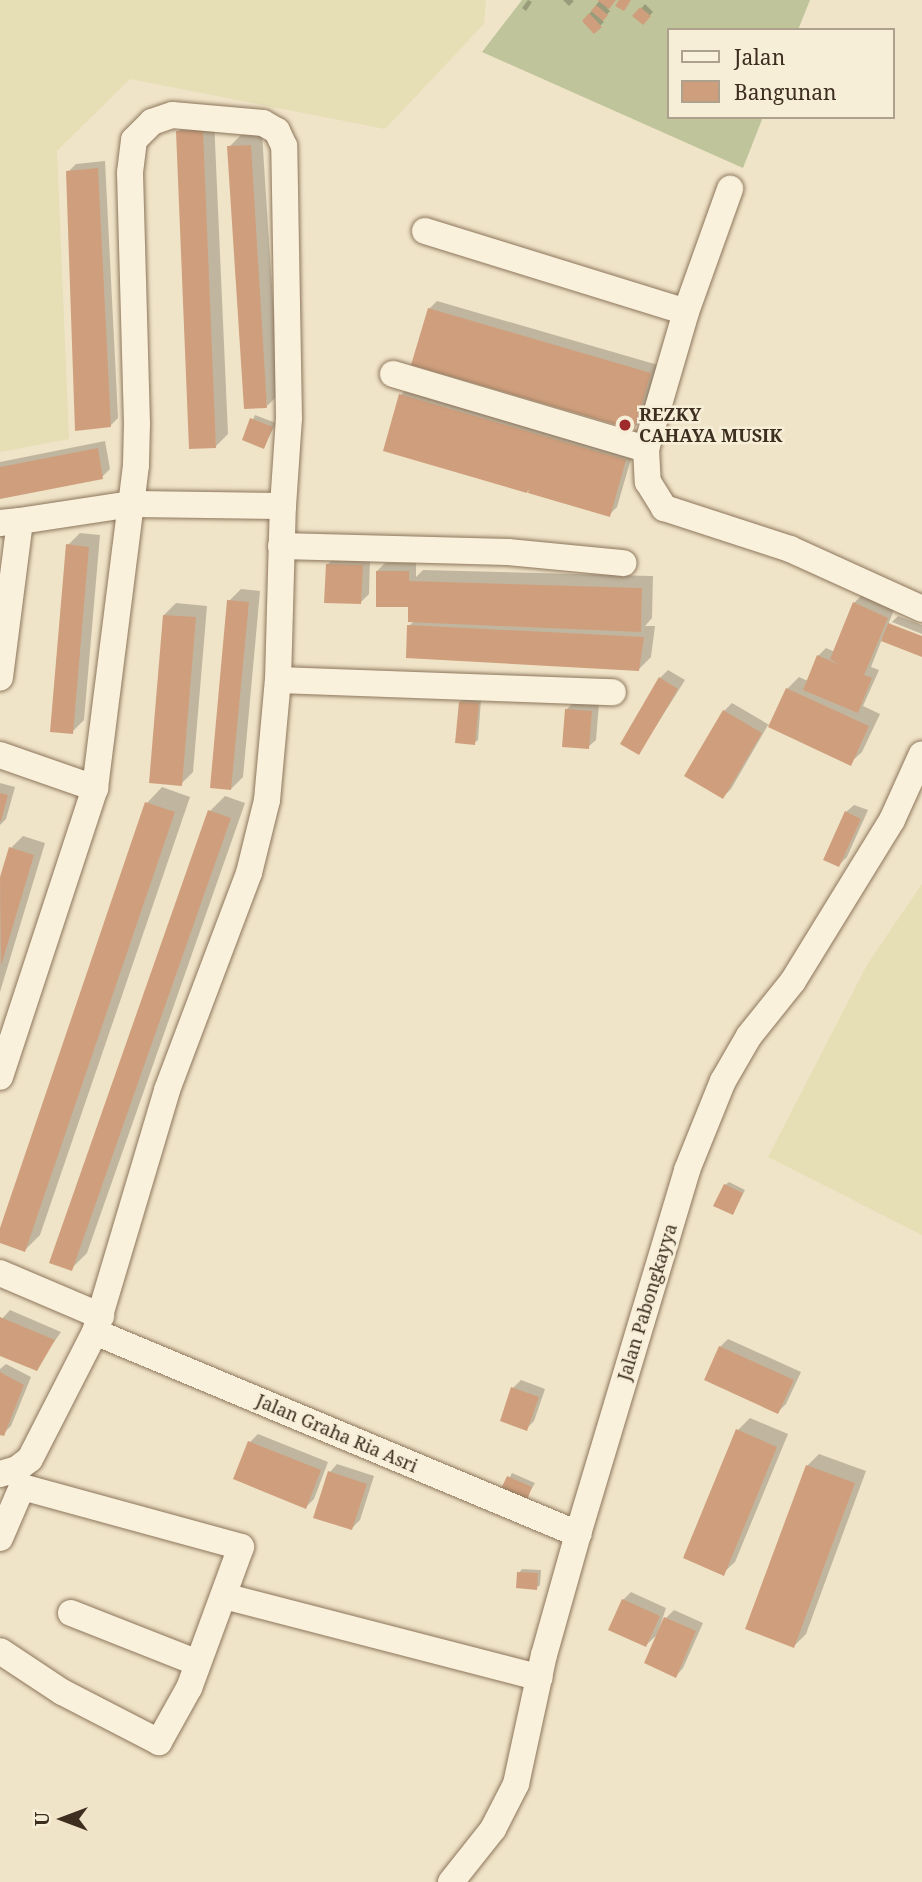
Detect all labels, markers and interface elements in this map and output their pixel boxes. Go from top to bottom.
legend [666,28,894,119]
text: Jalan [734,43,785,71]
text: Bangunan [734,78,837,106]
place label: REZKY CAHAYA MUSIK [639,404,783,446]
marker: REZKY CAHAYA MUSIK [617,417,633,433]
street label: Jalan Pabongkayya [613,1221,681,1383]
street label: Jalan Graha Ria Asri [253,1389,421,1477]
north arrow [28,1784,98,1854]
text: U [29,1812,55,1826]

